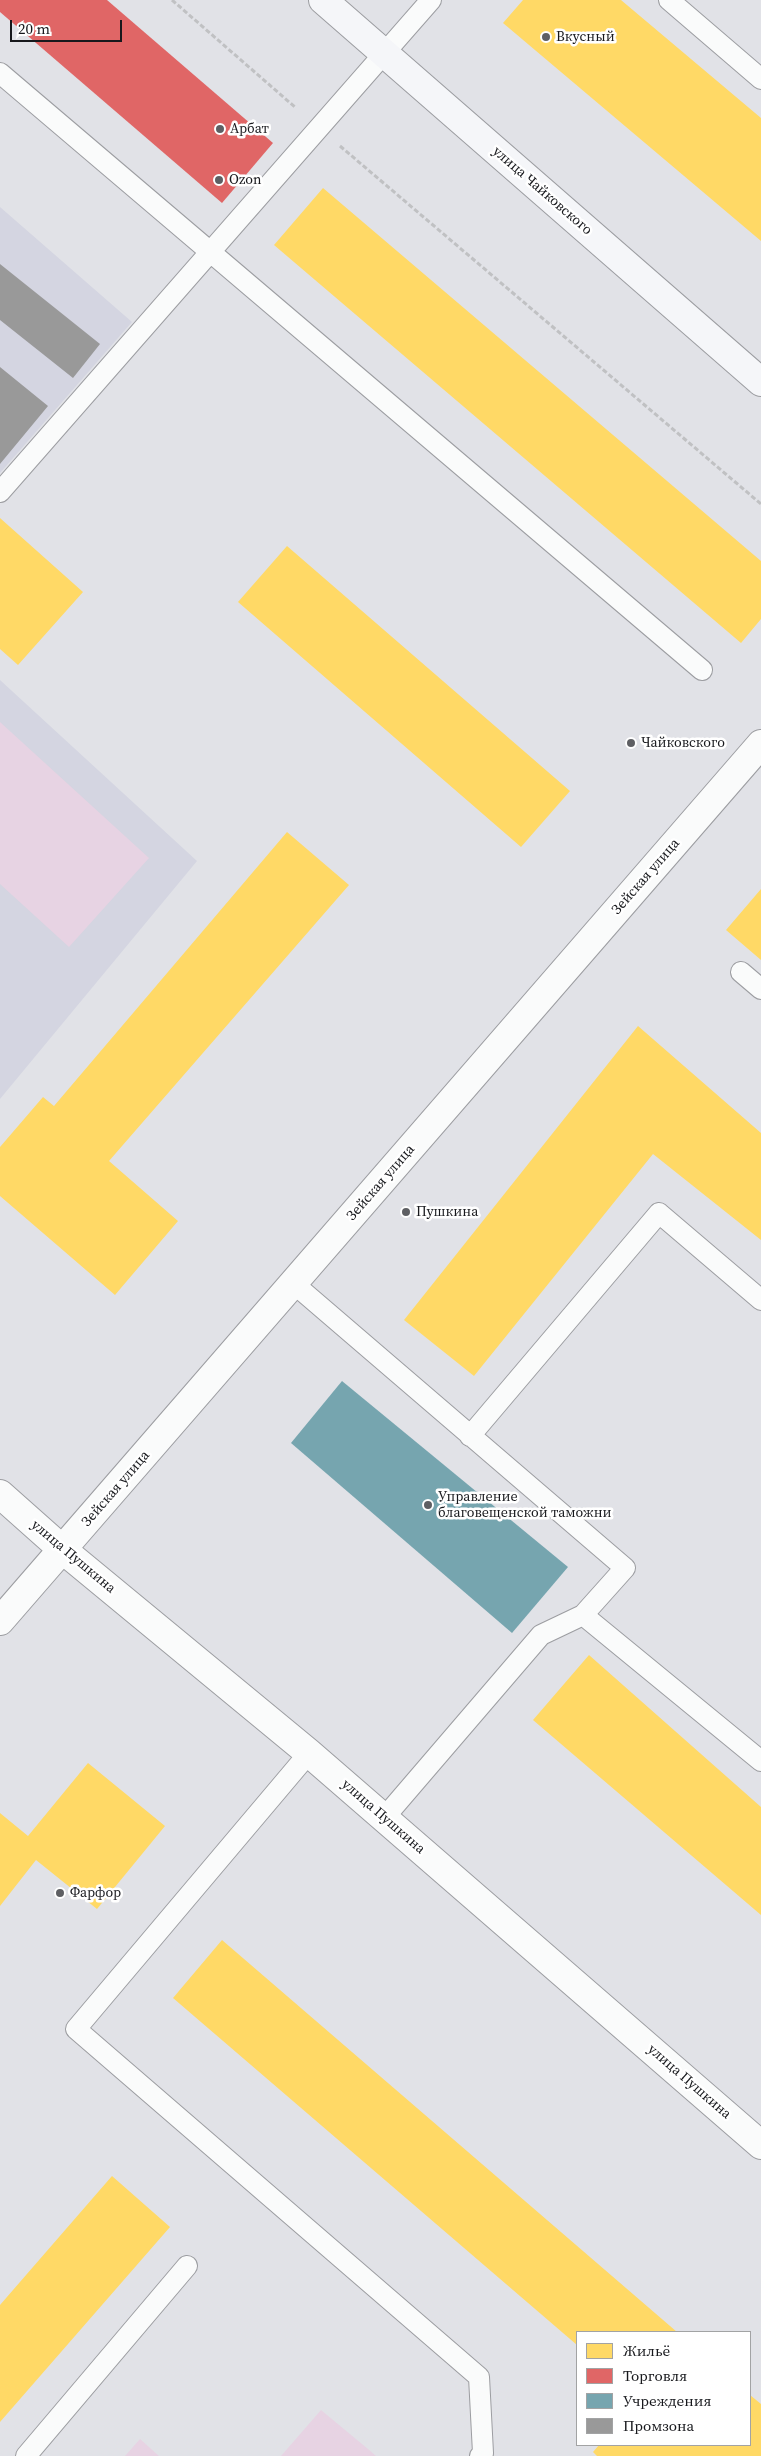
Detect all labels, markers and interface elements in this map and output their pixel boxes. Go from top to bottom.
scale bar [12,10,125,42]
text: 20 m [18,18,50,39]
place label: Вкусный [556,29,615,45]
marker: Вкусный [540,31,552,43]
place label: Арбат [230,121,269,137]
marker: Арбат [214,123,226,135]
street label: улица Чайковского [489,143,595,239]
place label: Ozon [229,172,261,188]
marker: Ozon [213,174,225,186]
place label: Чайковского [641,735,725,751]
marker: Чайковского [625,737,637,749]
street label: Зейская улица [608,836,684,918]
street label: Зейская улица [343,1142,419,1224]
place label: Пушкина [416,1204,478,1220]
marker: Пушкина [400,1206,412,1218]
street label: Зейская улица [78,1448,154,1530]
place label: Управление благовещенской таможни [438,1489,612,1521]
marker: Управление благовещенской таможни [422,1499,434,1511]
street label: улица Пушкина [27,1517,119,1597]
street label: улица Пушкина [338,1776,428,1858]
place label: Фарфор [70,1885,121,1901]
marker: Фарфор [54,1887,66,1899]
street label: улица Пушкина [644,2041,734,2123]
legend [576,2331,751,2446]
text: Жильё [623,2340,670,2361]
text: Торговля [623,2365,687,2386]
text: Учреждения [623,2390,711,2411]
text: Промзона [623,2415,694,2436]

